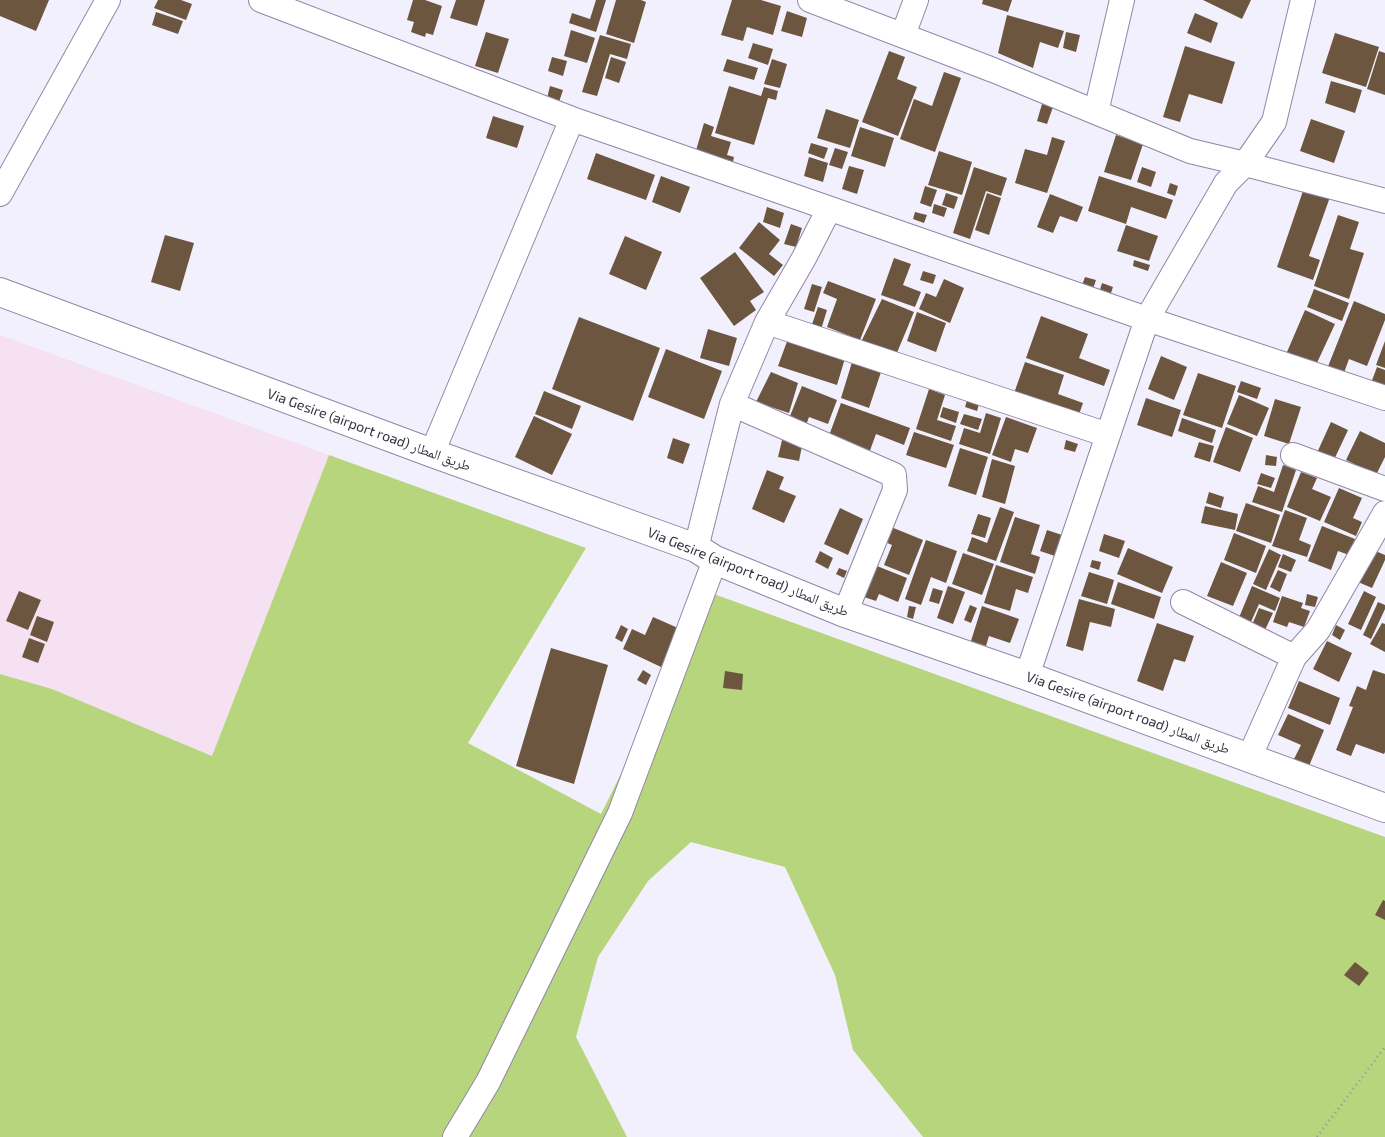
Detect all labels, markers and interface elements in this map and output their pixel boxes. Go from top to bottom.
street label: Via Gesire (airport road) طريق المطار [265,385,473,475]
street label: Via Gesire (airport road) طريق المطار [645,524,851,620]
street label: Via Gesire (airport road) طريق المطار [1024,668,1232,758]

